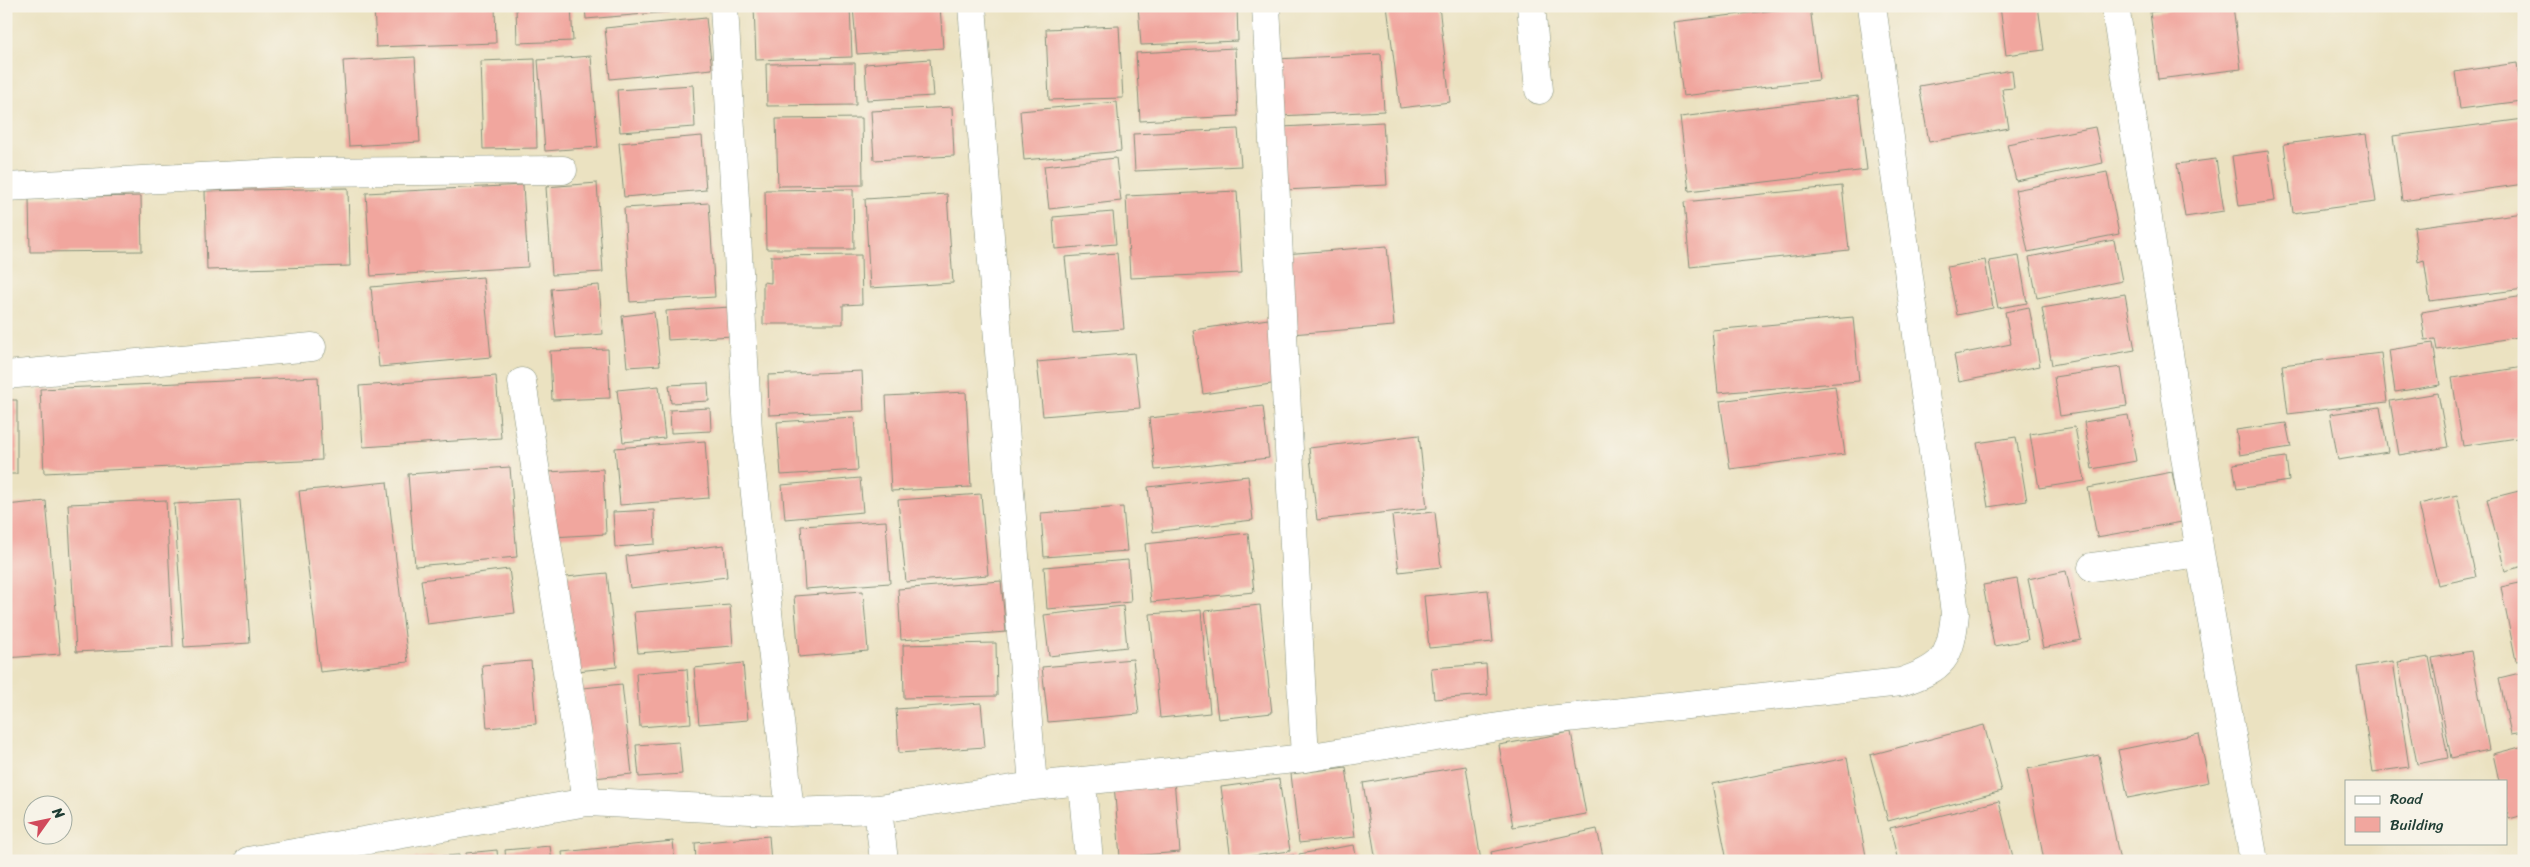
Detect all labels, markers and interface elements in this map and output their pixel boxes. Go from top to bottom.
legend [2345,780,2508,844]
text: Road [2390,786,2423,812]
north arrow [22,794,72,844]
text: N [45,801,72,824]
text: Building [2390,812,2444,838]

